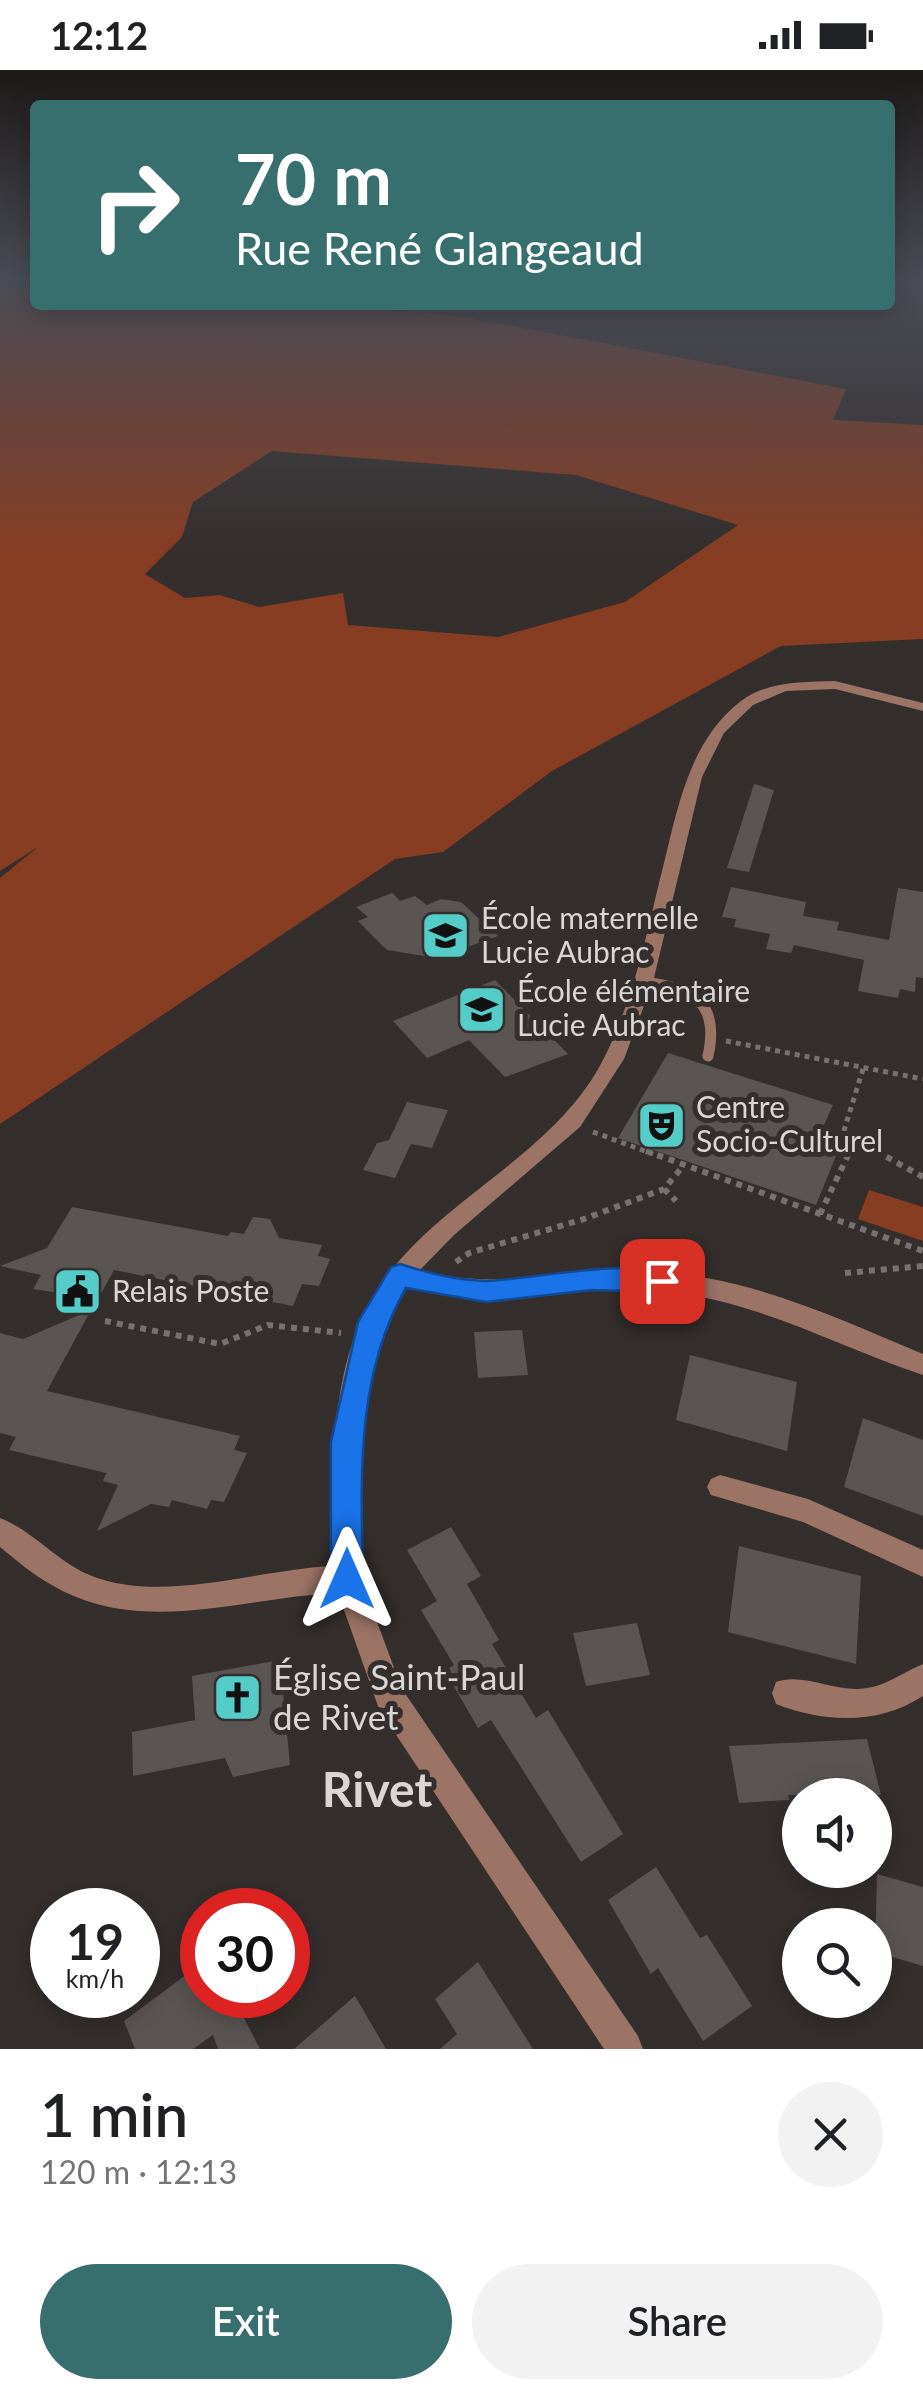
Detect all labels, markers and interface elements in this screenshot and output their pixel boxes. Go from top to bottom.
text: 12:12 [50,12,148,58]
text: 70 m [235,136,392,220]
icon: right [70,140,200,270]
text: Rue René Glangeaud [235,221,644,275]
place label: École maternelle Lucie Aubrac [481,899,699,969]
school or university icon: École maternelle Lucie Aubrac [420,910,472,962]
place label: École élémentaire Lucie Aubrac [517,972,750,1042]
school or university icon: École élémentaire Lucie Aubrac [456,983,508,1035]
place label: Centre Socio-Culturel [696,1088,883,1158]
theatre icon: Centre Socio-Culturel [635,1099,687,1151]
pin [620,1239,705,1324]
icon: arrive [635,1254,690,1309]
public building icon: Relais Poste [51,1266,103,1318]
place label: Relais Poste [112,1272,269,1308]
position arrow [295,1527,399,1631]
place label: Église Saint-Paul de Rivet [273,1655,525,1737]
church icon: Église Saint-Paul de Rivet [212,1672,264,1724]
district label: Rivet [322,1760,432,1817]
map controls [782,1778,892,2018]
button: sound [782,1778,892,1888]
speed limit sign: 30 [180,1888,310,2018]
button: search [782,1908,892,2018]
text: 19 [66,1911,124,1971]
text: km/h [66,1963,124,1993]
text: 1 min [40,2078,188,2150]
button: close [778,2082,883,2187]
text: 120 m · 12:13 [40,2152,237,2191]
button: Exit [40,2264,452,2379]
button: Share [472,2264,883,2379]

